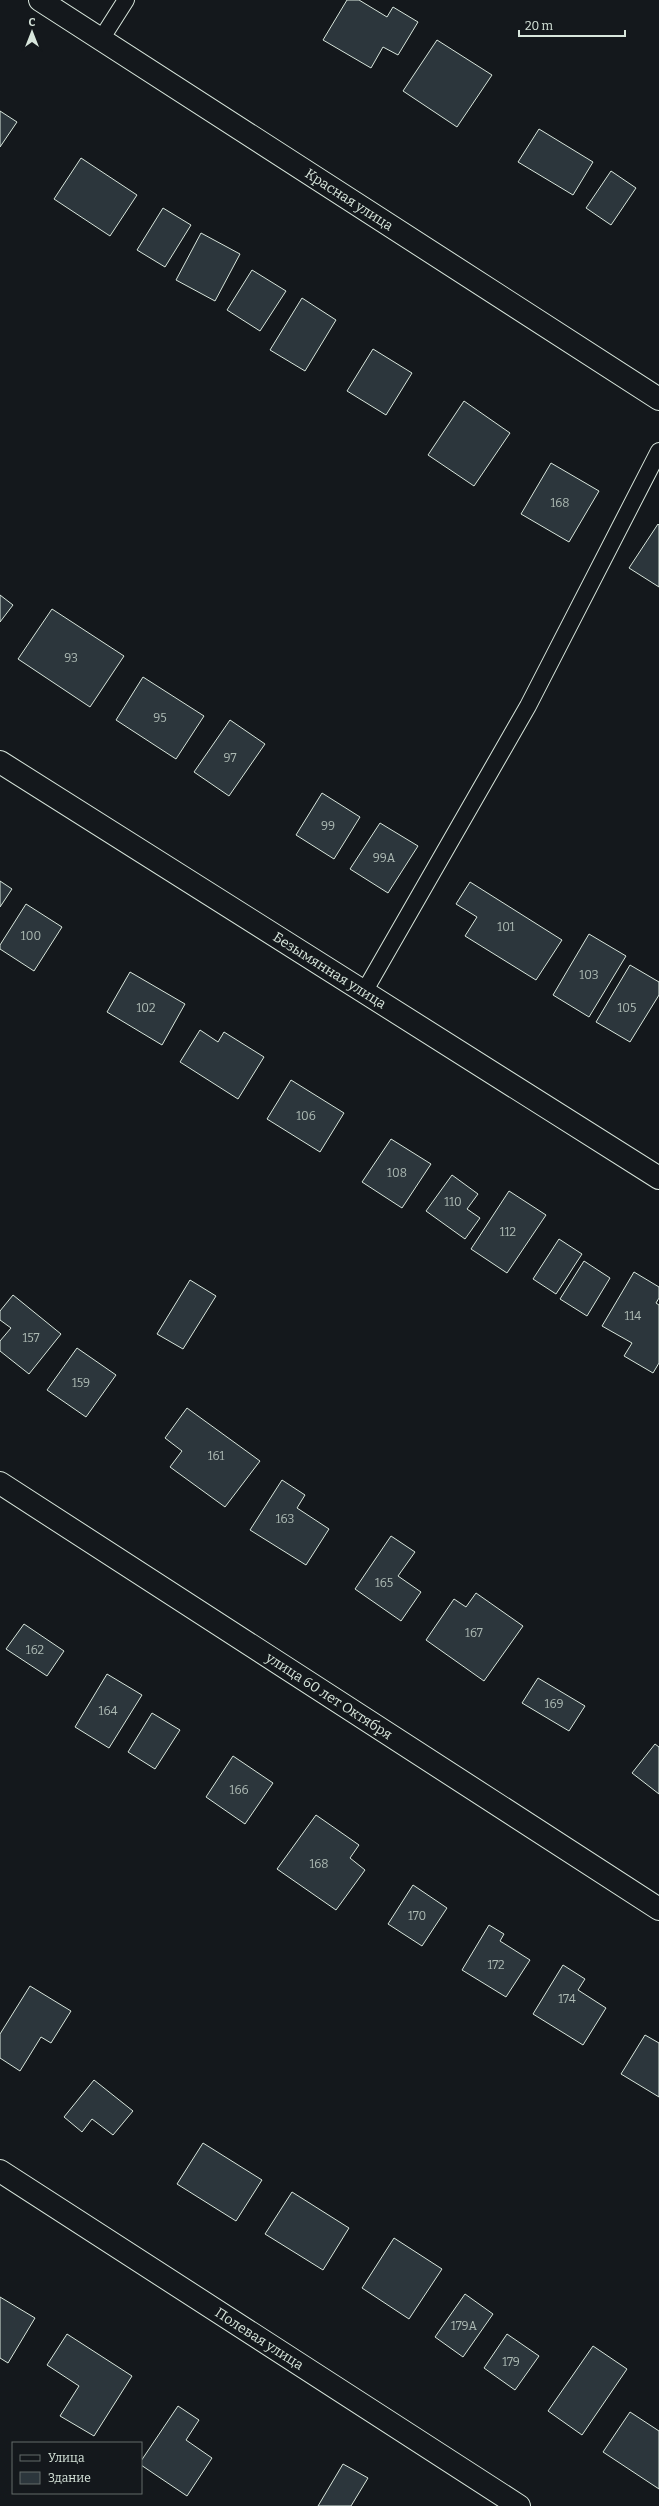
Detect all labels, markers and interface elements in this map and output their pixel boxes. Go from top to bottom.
north arrow [12,12,52,52]
scale bar [519,12,625,38]
text: С [29,16,36,29]
text: 20 m [525,19,554,33]
street label: Красная улица [302,165,397,235]
house number: 168 [550,496,570,510]
house number: 93 [64,651,78,665]
house number: 95 [153,711,167,725]
house number: 97 [224,751,236,765]
house number: 99 [321,819,335,833]
house number: 99А [373,851,396,865]
house number: 101 [497,920,515,934]
house number: 100 [21,929,41,943]
street label: Безымянная улица [270,929,389,1013]
house number: 103 [579,968,599,982]
house number: 102 [136,1001,156,1015]
house number: 105 [618,1001,636,1015]
house number: 106 [296,1109,316,1123]
house number: 108 [387,1166,407,1180]
house number: 110 [444,1195,462,1209]
house number: 112 [500,1225,516,1239]
house number: 114 [625,1309,641,1323]
house number: 157 [22,1331,40,1345]
house number: 159 [72,1376,90,1390]
house number: 161 [208,1449,224,1463]
house number: 163 [276,1512,294,1526]
house number: 165 [375,1576,393,1590]
house number: 167 [465,1626,483,1640]
house number: 162 [26,1643,44,1657]
street label: улица 60 лет Октября [262,1649,395,1743]
house number: 169 [545,1697,563,1711]
house number: 164 [99,1704,117,1718]
house number: 166 [230,1783,248,1797]
house number: 168 [309,1857,329,1871]
house number: 170 [408,1909,426,1923]
house number: 172 [487,1958,505,1972]
house number: 174 [558,1992,576,2006]
street label: Полевая улица [212,2304,307,2374]
house number: 179А [451,2319,478,2333]
house number: 179 [502,2355,520,2369]
legend [12,2442,142,2494]
text: Улица [48,2451,85,2465]
text: Здание [48,2471,91,2485]

